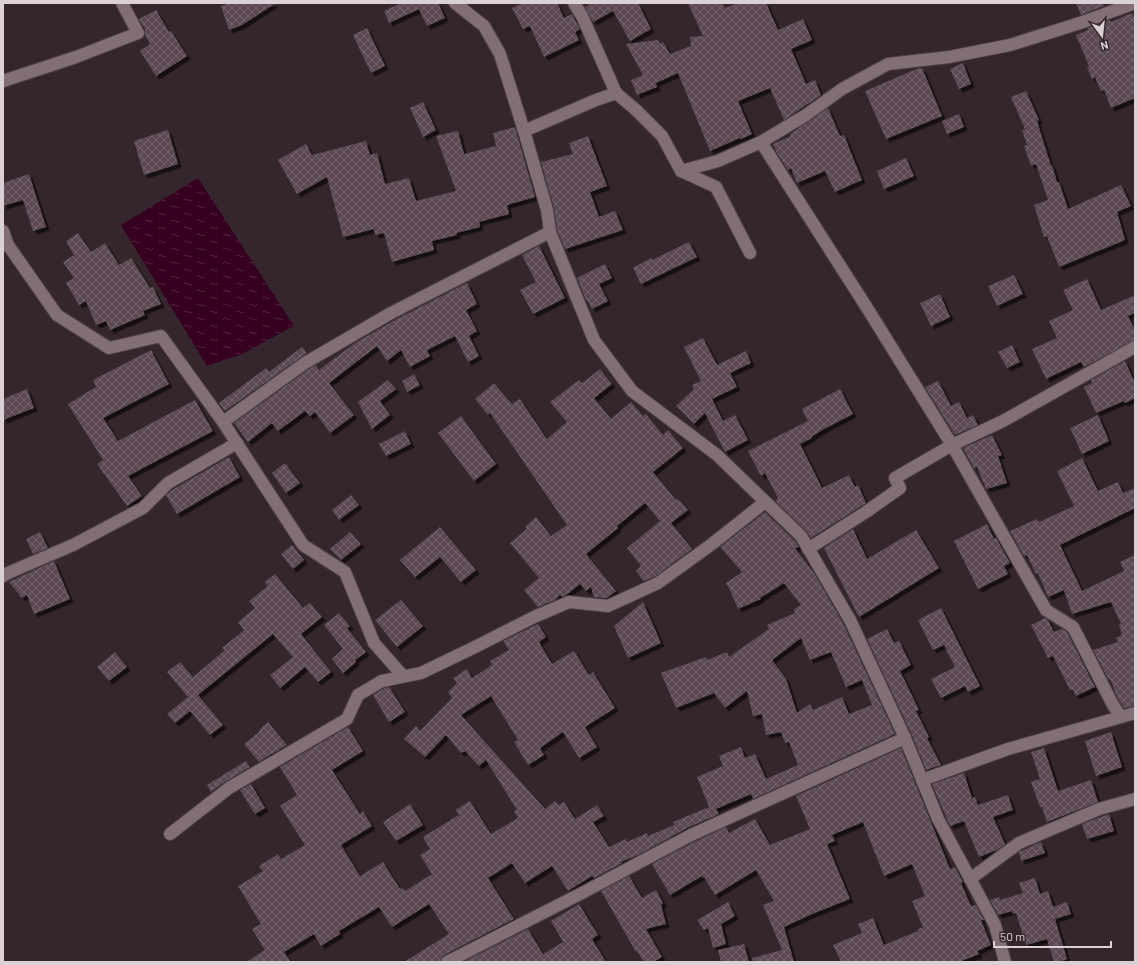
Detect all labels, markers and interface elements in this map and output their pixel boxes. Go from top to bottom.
north arrow [1082,16,1122,56]
text: N [1099,39,1110,53]
scale bar [994,923,1111,949]
text: 50 m [1000,929,1025,943]

